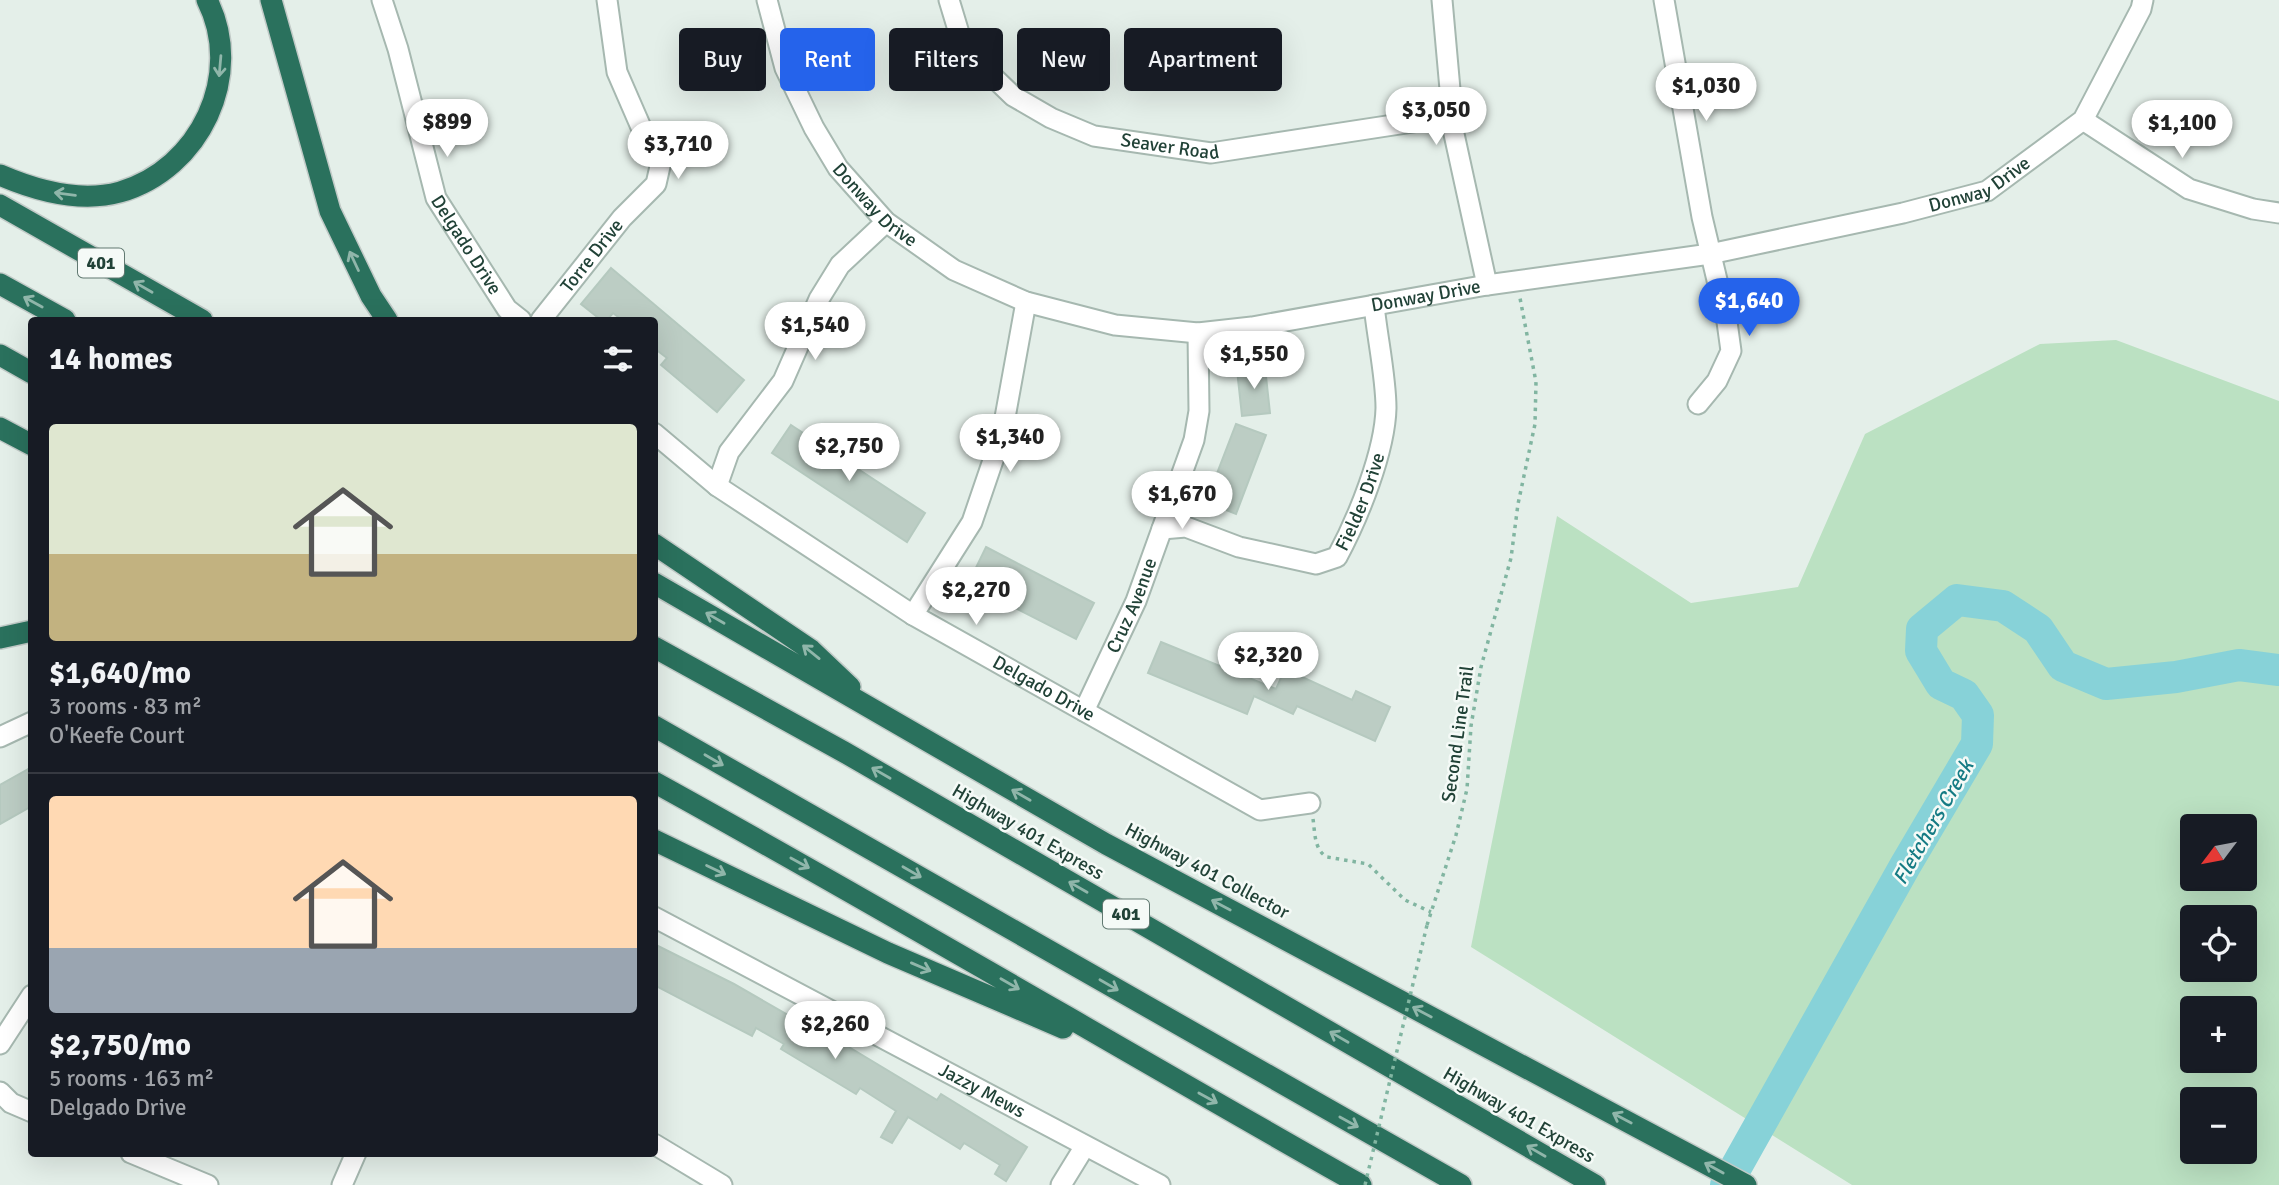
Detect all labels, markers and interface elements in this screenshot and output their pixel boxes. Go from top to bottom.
chip: Buy [679,28,766,91]
chip: Rent [780,28,875,91]
chip: Filters [889,28,1003,91]
chip: New [1017,28,1110,91]
chip: Apartment [1124,28,1282,91]
one-way arrow [213,54,226,77]
pin: $1,030 [1649,64,1763,123]
text: $1,030 [1672,71,1740,100]
pin: $3,050 [1379,88,1493,147]
text: $3,050 [1402,95,1470,124]
pin: $899 [406,100,488,159]
pin: $1,100 [2125,100,2239,160]
text: $899 [422,107,472,136]
text: $1,100 [2148,108,2216,137]
pin: $3,710 [621,122,735,181]
street label: Seaver Road [1119,128,1221,165]
text: $3,710 [644,129,712,158]
street label: Donway Drive [1926,151,2035,218]
street label: Donway Drive [827,158,922,252]
one-way arrow [54,187,77,200]
street label: Delgado Drive [425,191,507,299]
street label: Torre Drive [555,214,629,298]
road number: 401 [78,248,124,278]
one-way arrow [347,251,360,272]
street label: Donway Drive [1369,274,1482,318]
pin: $1,640 [1692,278,1806,338]
one-way arrow [133,280,154,293]
text: $1,640 [1715,286,1783,315]
one-way arrow [23,295,43,309]
pin: $1,540 [758,302,872,362]
text: $1,540 [781,310,849,339]
pin: $1,550 [1197,332,1311,391]
text: $1,550 [1220,339,1288,368]
icon: filters [599,340,637,378]
text: 14 homes [49,341,172,378]
pin: $1,340 [953,414,1067,474]
text: $1,340 [976,422,1044,451]
pin: $2,750 [792,424,906,483]
text: $2,750 [815,431,883,460]
street label: Fielder Drive [1330,450,1390,555]
icon: home [280,469,406,595]
pin: $1,670 [1125,472,1239,531]
text: $1,670 [1148,479,1216,508]
street label: Cruz Avenue [1101,555,1162,657]
pin: $2,270 [919,568,1033,627]
text: $2,270 [942,575,1010,604]
one-way arrow [706,611,726,625]
pin: $2,320 [1211,632,1325,692]
text: $2,320 [1234,640,1302,669]
one-way arrow [803,644,821,660]
street label: Delgado Drive [988,650,1099,727]
text: $1,640/mo [49,655,191,692]
street label: Second Line Trail [1437,664,1479,804]
text: 3 rooms · 83 m² [49,692,202,721]
text: O'Keefe Court [49,721,185,750]
one-way arrow [703,753,723,767]
water label: Fletchers Creek [1887,753,1980,889]
one-way arrow [872,766,892,780]
street label: Highway 401 Express [948,779,1108,885]
one-way arrow [1012,788,1032,802]
north arrow [2180,814,2258,891]
map controls [2180,814,2257,1164]
street label: Highway 401 Collector [1121,818,1293,924]
icon: home [280,841,406,967]
one-way arrow [789,857,810,870]
one-way arrow [705,863,726,877]
one-way arrow [901,865,921,879]
one-way arrow [1069,880,1089,894]
one-way arrow [1211,897,1232,911]
road number: 401 [1103,900,1149,929]
button: locate [2180,905,2257,982]
one-way arrow [910,961,932,974]
one-way arrow [999,978,1020,991]
one-way arrow [1098,979,1119,992]
button: + [2180,996,2257,1073]
pin: $2,260 [778,1002,892,1061]
one-way arrow [1412,1004,1432,1018]
text: $2,260 [801,1009,869,1038]
text: $2,750/mo [49,1027,191,1064]
one-way arrow [1329,1030,1350,1043]
street label: Jazzy Mews [935,1058,1029,1123]
street label: Highway 401 Express [1439,1062,1599,1168]
text: 5 rooms · 163 m² [49,1064,214,1093]
button: − [2180,1087,2257,1164]
one-way arrow [1197,1091,1217,1105]
text: Delgado Drive [49,1093,186,1122]
one-way arrow [1613,1111,1633,1125]
one-way arrow [1339,1115,1359,1129]
one-way arrow [1527,1144,1547,1158]
one-way arrow [1704,1161,1725,1174]

